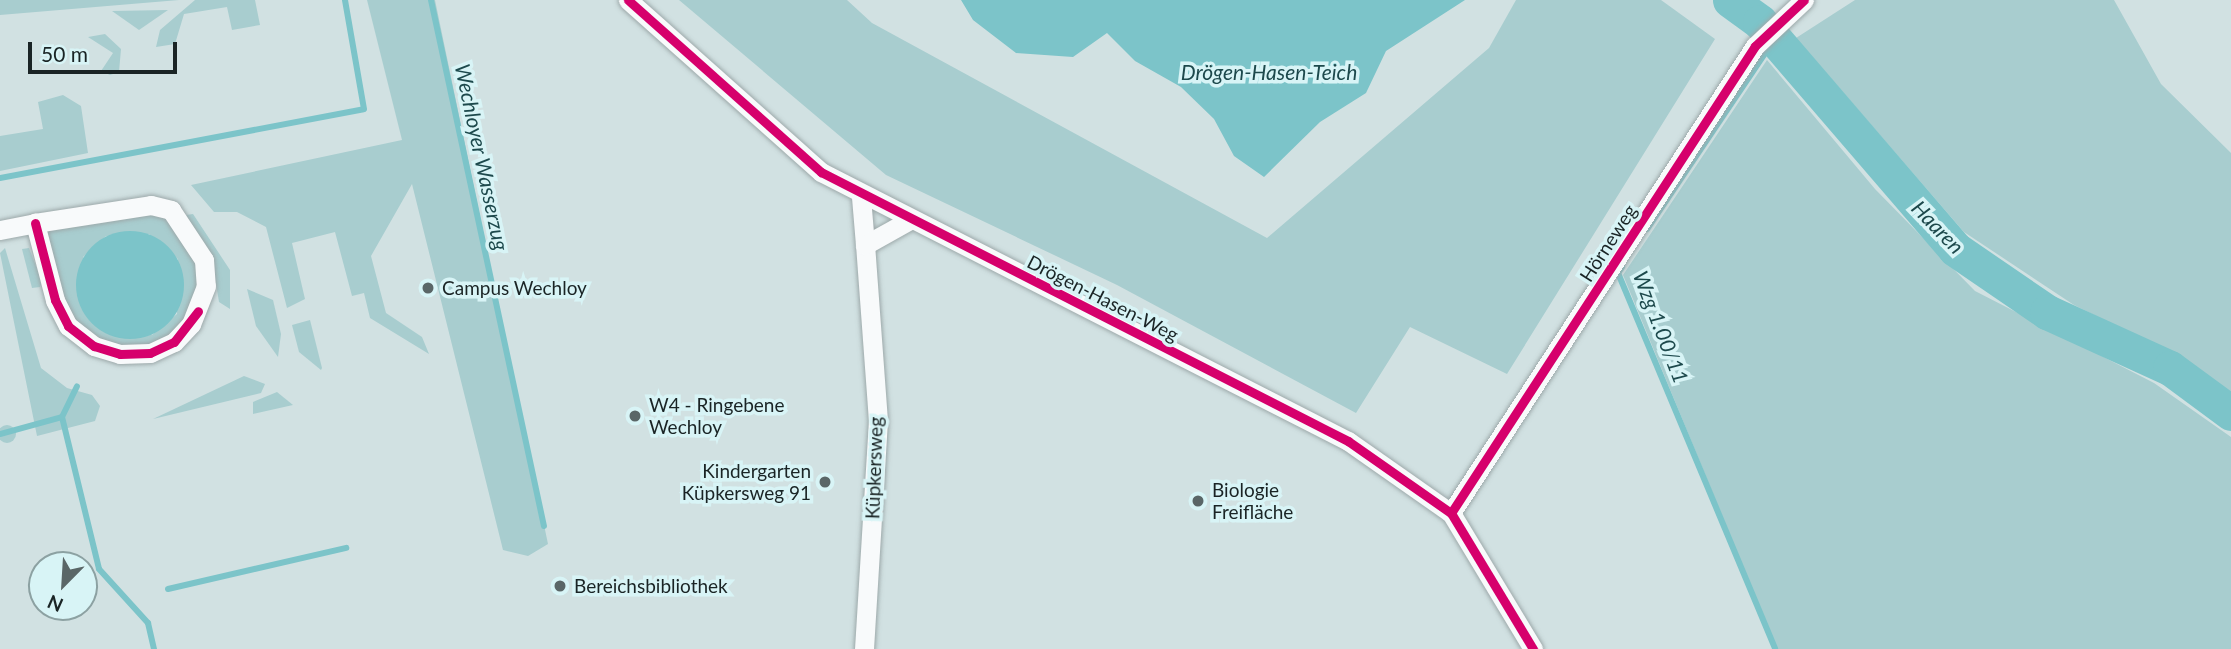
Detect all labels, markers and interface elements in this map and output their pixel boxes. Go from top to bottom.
scale bar [32,28,180,72]
text: 50 m [41,41,88,66]
water label: Drögen-Hasen-Teich [1181,59,1357,85]
water label: Wechloyer Wasserzug [450,61,514,253]
water label: Haaren [1907,195,1969,259]
street label: Hörneweg [1575,200,1641,286]
street label: Drögen-Hasen-Weg [1024,250,1182,346]
water label: Wzg 1.00/11 [1628,267,1694,387]
place label: Campus Wechloy [442,277,587,299]
marker: Campus Wechloy [420,280,436,296]
place label: W4 - Ringebene Wechloy [649,394,784,438]
marker: W4 - Ringebene Wechloy [627,408,643,424]
street label: Küpkersweg [861,416,887,520]
place label: Kindergarten Küpkersweg 91 [682,460,811,504]
marker: Kindergarten Küpkersweg 91 [817,474,833,490]
place label: Biologie Freifläche [1212,479,1293,523]
marker: Biologie Freifläche [1190,493,1206,509]
north arrow [28,551,98,621]
place label: Bereichsbibliothek [574,575,728,597]
marker: Bereichsbibliothek [552,578,568,594]
text: N [44,590,66,617]

